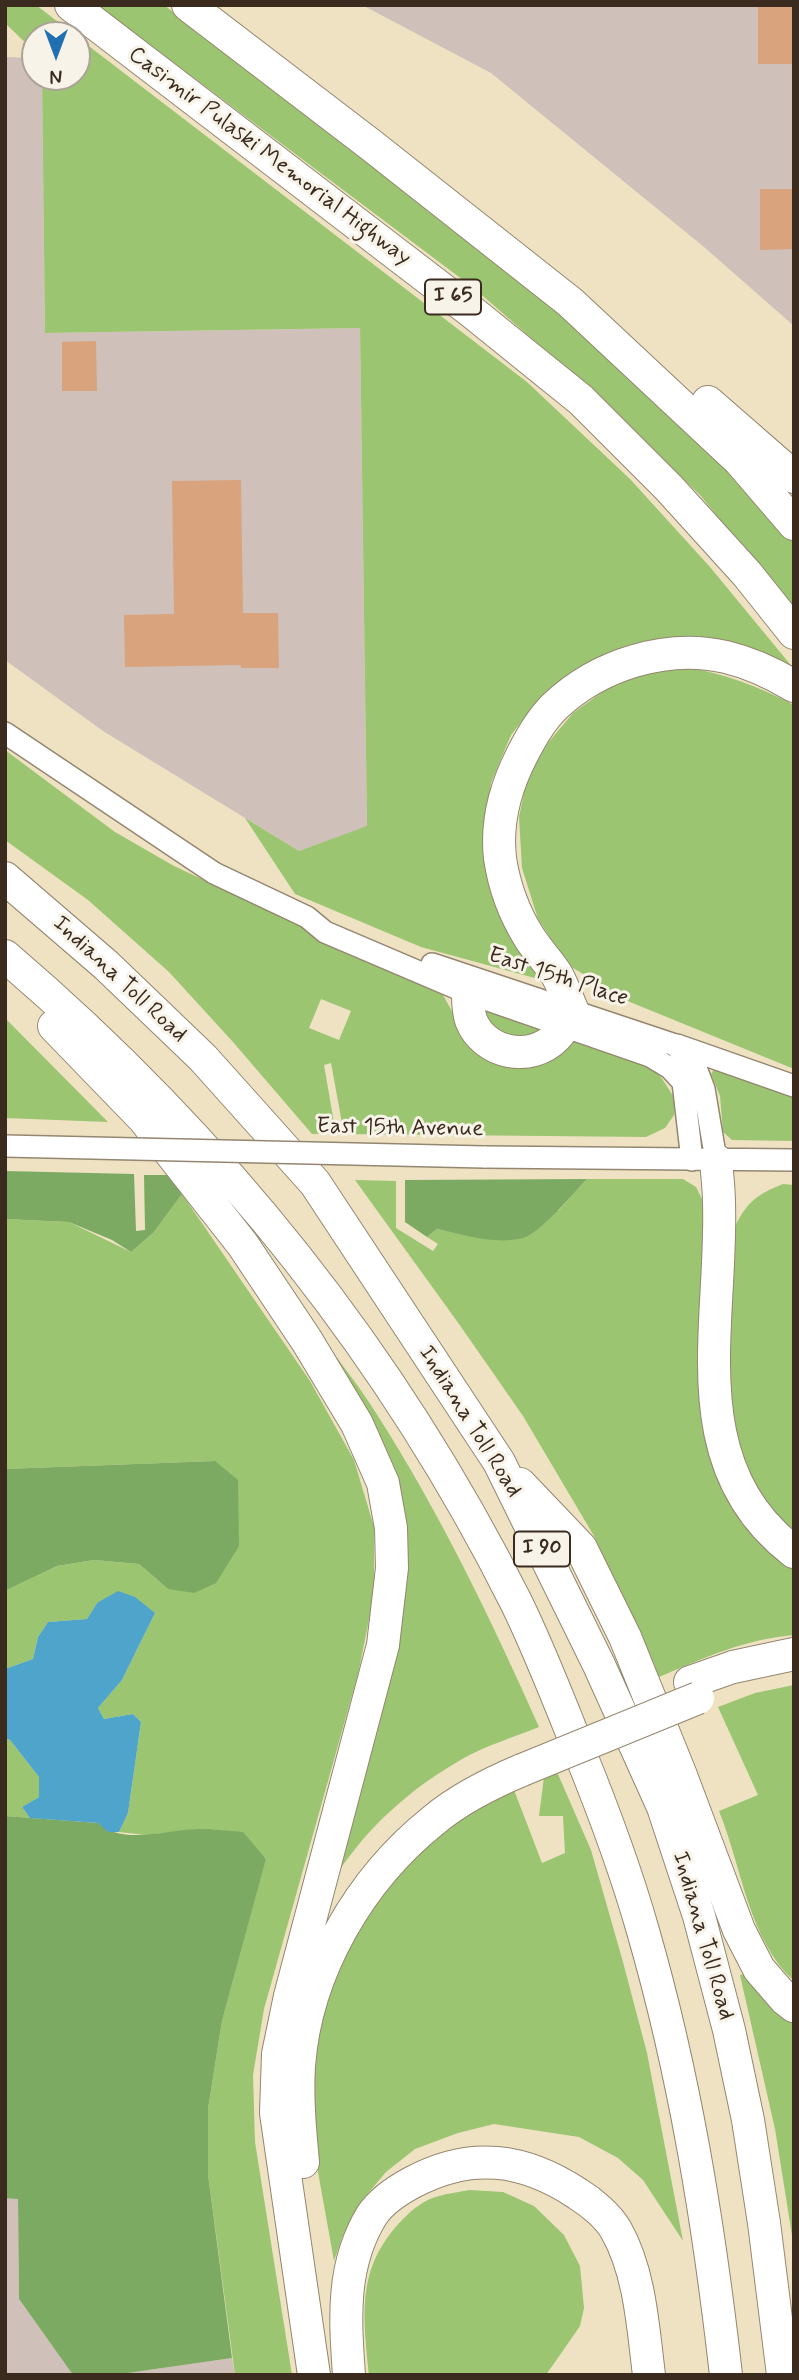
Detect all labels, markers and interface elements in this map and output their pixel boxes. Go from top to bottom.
north arrow [21,21,91,91]
street label: Casimir Pulaski Memorial Highway [122,41,416,273]
text: N [50,63,62,88]
road number: I 65 [425,280,481,314]
street label: Indiana Toll Road [46,911,192,1049]
street label: East 15th Place [485,942,631,1014]
street label: East 15th Avenue [316,1114,484,1144]
street label: Indiana Toll Road [411,1341,527,1503]
road number: I 90 [514,1532,570,1566]
street label: Indiana Toll Road [665,1849,739,2023]

